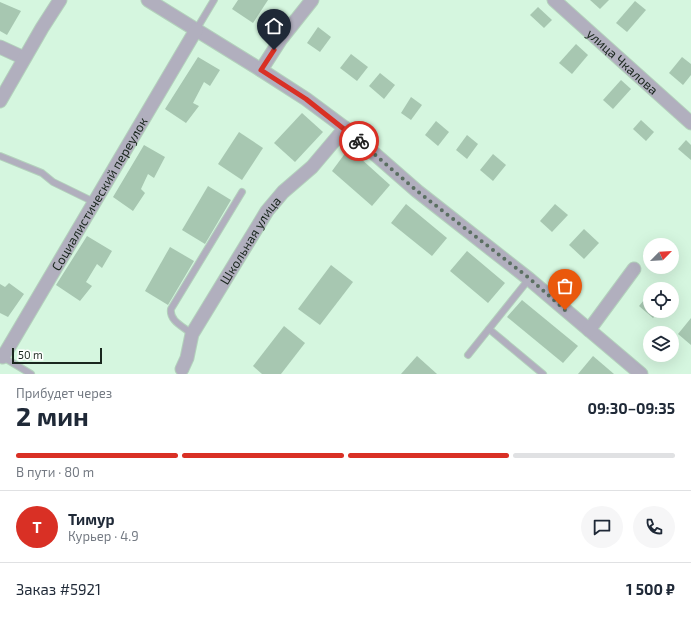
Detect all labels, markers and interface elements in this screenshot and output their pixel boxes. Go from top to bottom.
pin [257,9,291,50]
icon: home [263,15,285,37]
street label: улица Чкалова [583,25,662,98]
street label: Социалистический переулок [48,114,151,274]
courier [339,121,379,161]
icon: bike [348,130,370,152]
street label: Школьная улица [216,193,284,287]
north arrow [643,238,679,274]
map controls [643,238,679,362]
pin [548,269,582,310]
icon: bag [554,275,576,297]
button: locate [643,282,679,318]
button: layers [643,326,679,362]
scale bar [12,346,102,365]
text: 50 m [18,348,43,361]
text: Прибудет через [16,385,112,401]
text: 09:30–09:35 [588,399,675,417]
text: 2 мин [16,400,89,431]
text: В пути · 80 m [16,464,94,480]
button: chat [581,506,623,548]
button: phone [633,506,675,548]
text: Тимур [68,510,114,528]
text: Т [32,518,42,536]
text: Курьер · 4.9 [68,528,139,544]
text: Заказ #5921 [16,580,101,598]
text: 1 500 ₽ [626,580,675,598]

